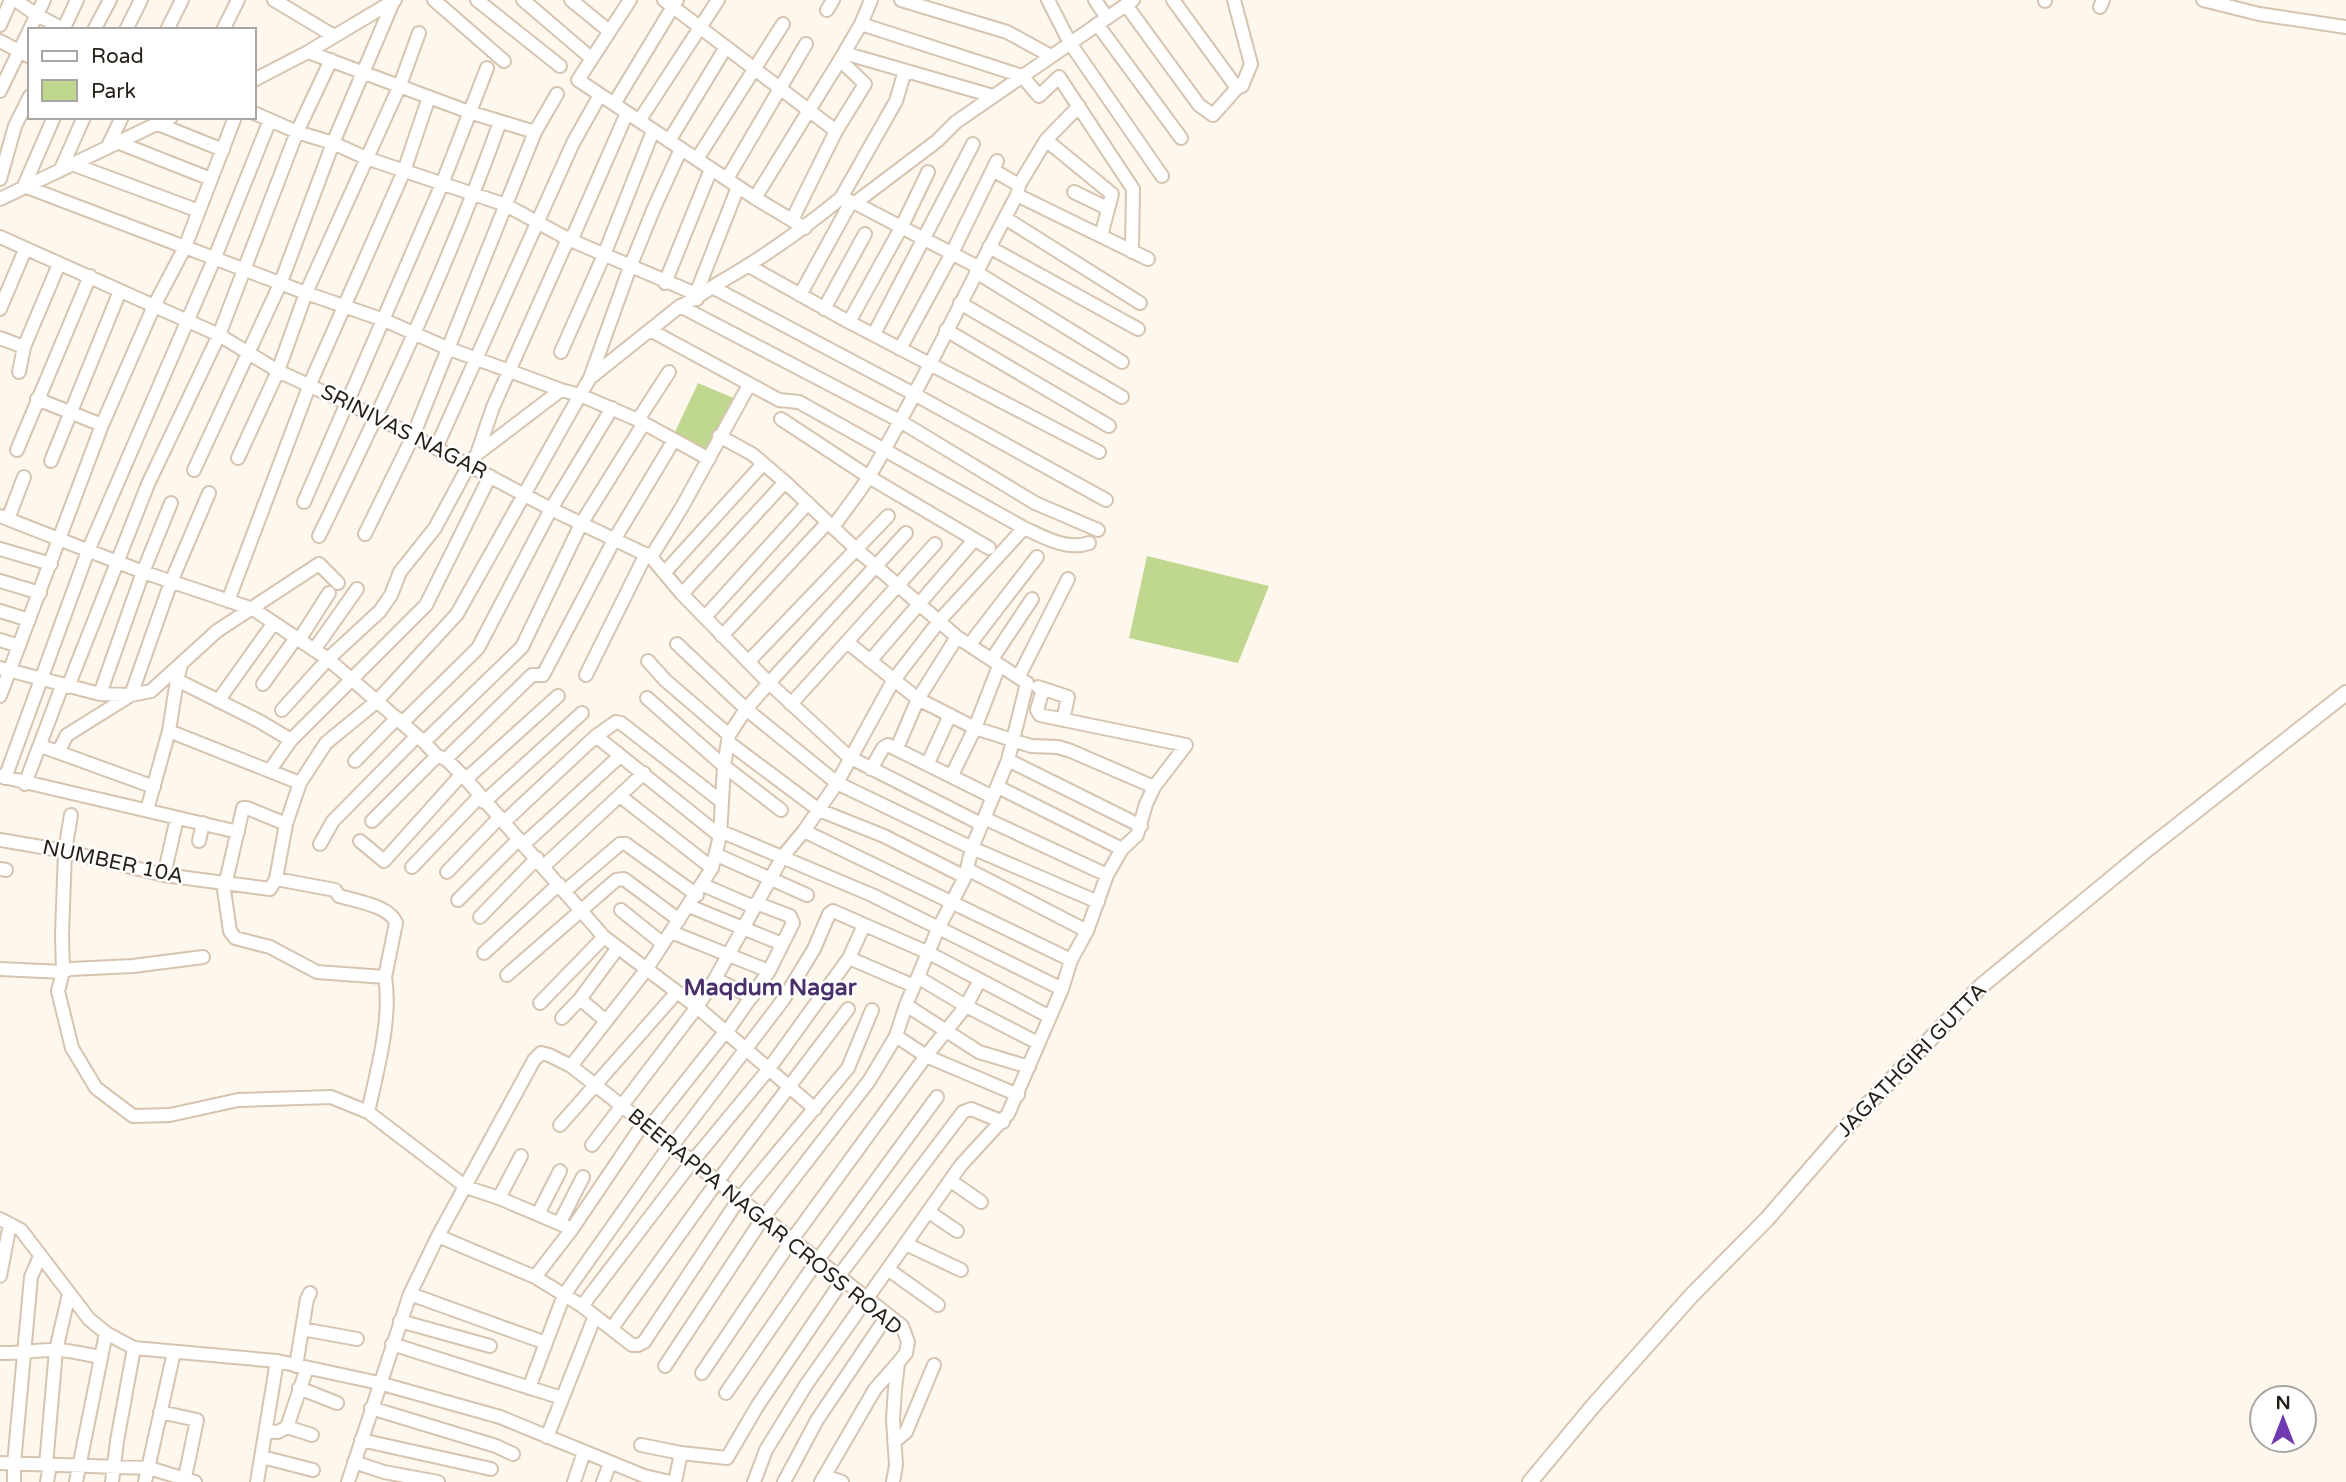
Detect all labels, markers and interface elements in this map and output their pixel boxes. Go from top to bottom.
legend [28,28,256,119]
text: Road [91,44,144,69]
text: Park [91,79,136,104]
street label: SRINIVAS NAGAR [317,379,491,485]
street label: NUMBER 10A [40,835,186,889]
district label: Maqdum Nagar [684,974,858,1002]
street label: JAGATHGIRI GUTTA [1832,978,1992,1142]
street label: BEERAPPA NAGAR CROSS ROAD [623,1104,907,1340]
north arrow [2248,1384,2318,1454]
text: N [2275,1392,2291,1414]

